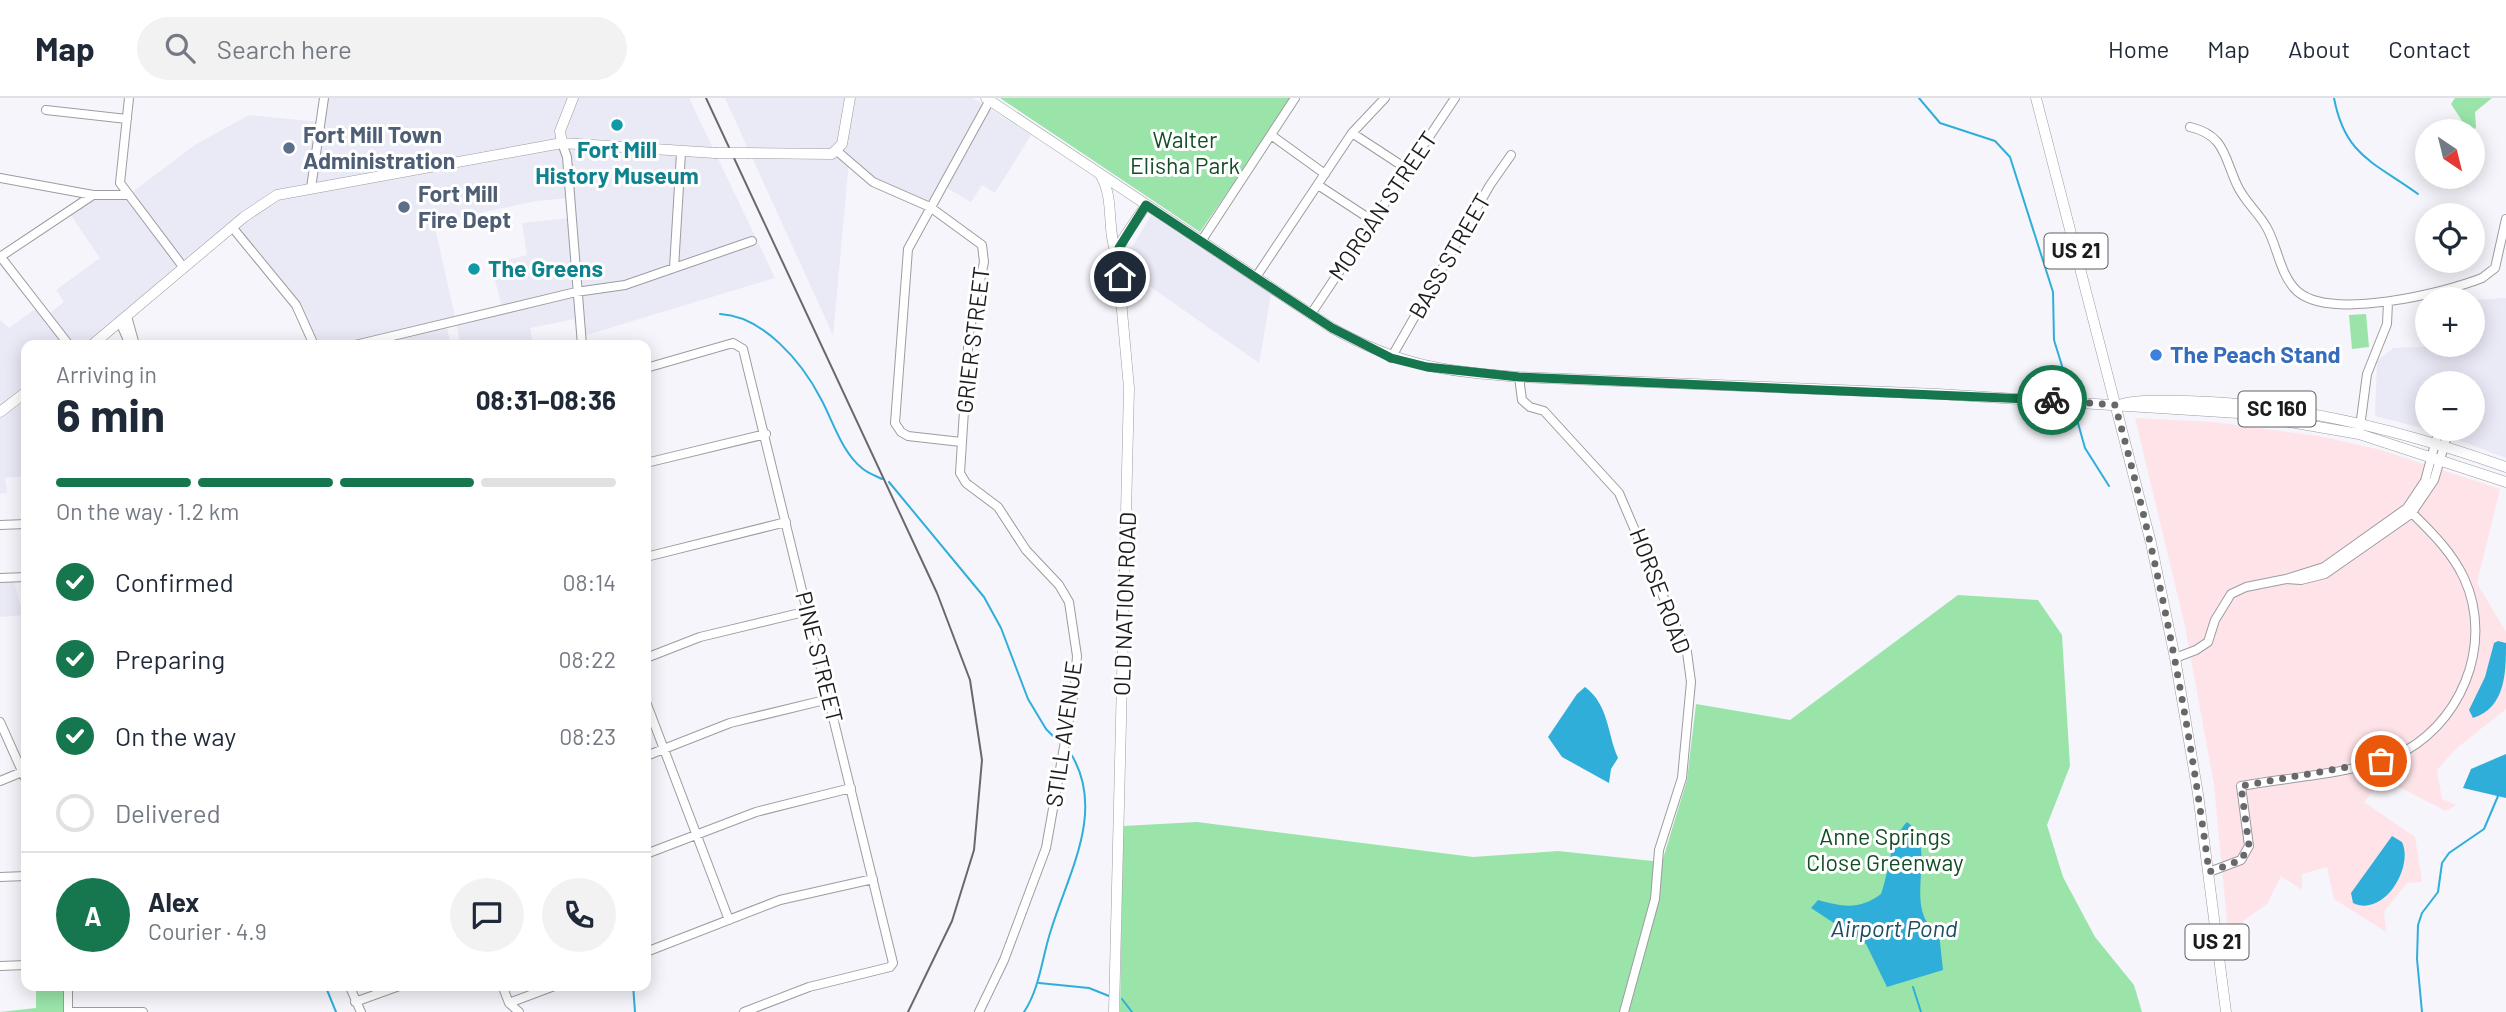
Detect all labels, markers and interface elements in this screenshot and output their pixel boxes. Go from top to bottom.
search box [137,17,627,80]
text: Map [35,28,95,68]
icon: search [161,29,199,67]
text: Search here [217,33,352,64]
text: Home [2108,34,2169,63]
text: Map [2207,34,2250,63]
text: About [2288,34,2350,63]
text: Contact [2388,34,2471,63]
marker: Fort Mill History Museum [609,117,625,133]
north arrow [2415,119,2485,189]
map controls [2415,119,2485,441]
place label: Fort Mill Town Administration [303,120,455,174]
park label: Walter Elisha Park [1130,125,1240,179]
street label: MORGAN STREET [1322,125,1442,285]
place label: Fort Mill History Museum [535,135,699,189]
marker: Fort Mill Town Administration [281,140,297,156]
place label: Fort Mill Fire Dept [418,179,511,233]
street label: BASS STREET [1402,188,1496,323]
marker: Fort Mill Fire Dept [396,199,412,215]
button: locate [2415,203,2485,273]
road number: US 21 [2044,234,2108,268]
pin [1090,247,1150,307]
place label: The Greens [488,254,603,282]
icon: home [1101,258,1139,296]
marker: The Greens [466,261,482,277]
street label: GRIER STREET [949,265,995,415]
button: + [2415,287,2485,357]
place label: The Peach Stand [2170,340,2340,368]
marker: The Peach Stand [2148,347,2164,363]
text: Arriving in [56,360,157,388]
courier [2017,365,2087,435]
button: − [2415,371,2485,441]
icon: bike [2033,381,2071,419]
text: 08:31–08:36 [476,384,616,415]
text: 6 min [56,386,165,441]
road number: SC 160 [2238,392,2316,426]
text: On the way · 1.2 km [56,497,239,525]
street label: OLD NATION ROAD [1107,511,1141,697]
street label: HORSE ROAD [1624,524,1698,657]
icon: check [56,563,94,601]
text: Confirmed [115,566,234,597]
text: 08:14 [563,568,616,596]
street label: PINE STREET [790,588,850,725]
icon: check [56,640,94,678]
text: Preparing [115,643,225,674]
text: 08:22 [559,645,616,673]
street label: STILL AVENUE [1039,659,1087,809]
icon: check [56,717,94,755]
text: On the way [115,720,236,751]
text: 08:23 [559,722,616,750]
pin [2351,731,2411,791]
icon: bag [2362,742,2400,780]
text: Delivered [115,797,221,828]
park label: Anne Springs Close Greenway [1806,822,1964,876]
button: chat [450,878,524,952]
button: phone [542,878,616,952]
text: Alex [148,886,199,917]
text: A [84,900,102,931]
water label: Airport Pond [1830,913,1958,942]
text: Courier · 4.9 [148,917,267,945]
road number: US 21 [2186,924,2248,960]

